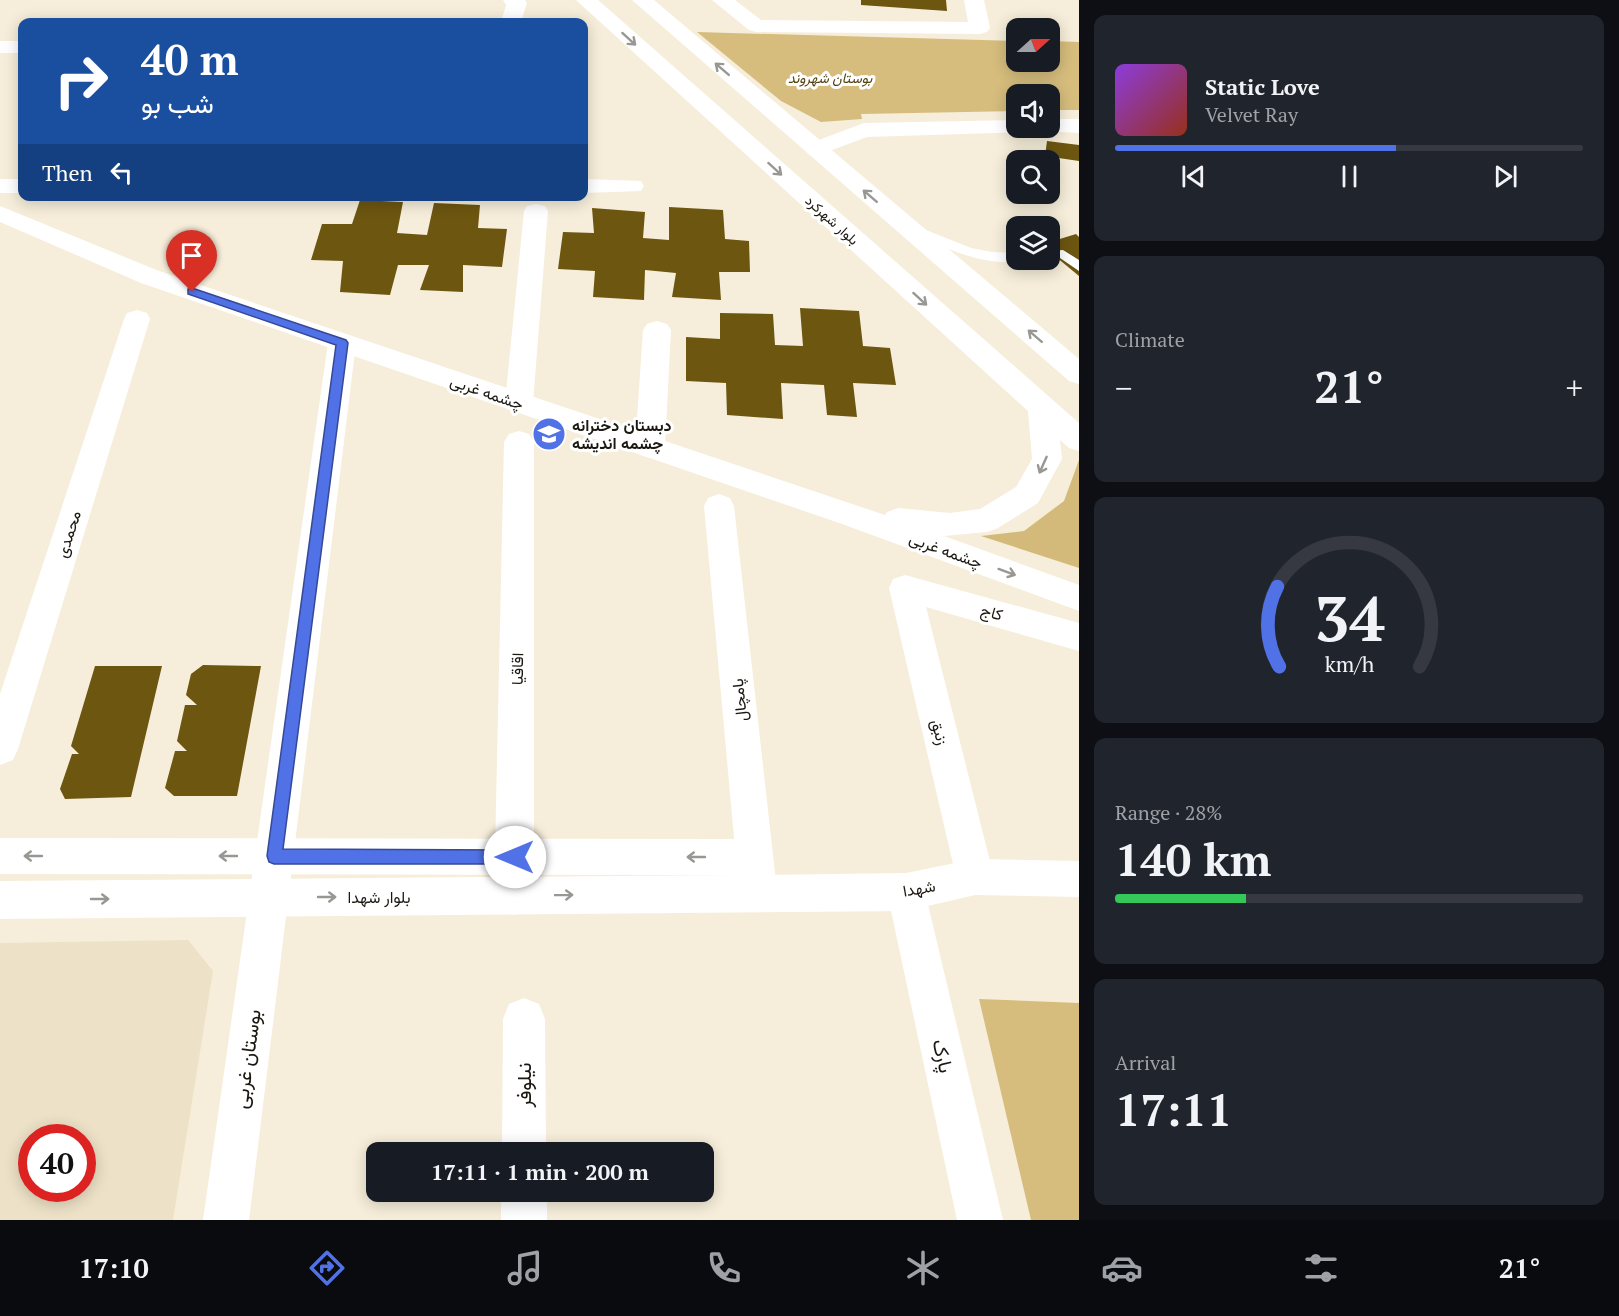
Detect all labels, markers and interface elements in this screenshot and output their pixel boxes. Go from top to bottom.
north arrow [1006,18,1060,72]
map controls [1006,18,1060,270]
text: 40 m [141,31,239,87]
one-way arrow [622,32,637,46]
icon: right [42,42,120,120]
one-way arrow [715,62,730,76]
park label: بوستان شهروند [788,68,873,87]
text: Static Love [1205,72,1320,101]
button: sound [1006,84,1060,138]
text: شب بو [141,85,214,121]
text: Velvet Ray [1205,101,1298,128]
button: search [1006,150,1060,204]
icon: left [105,156,138,189]
text: Then [42,158,93,187]
icon: previous [1177,160,1210,193]
icon: pause [1333,160,1366,193]
icon: next [1489,160,1522,193]
one-way arrow [767,162,782,176]
one-way arrow [863,189,878,203]
street label: بلوار شهرکرد [802,191,863,249]
button: layers [1006,216,1060,270]
pin [166,230,217,292]
icon: arrive [175,239,208,272]
one-way arrow [912,292,927,306]
text: Climate [1115,326,1185,353]
one-way arrow [1028,329,1043,343]
text: 21° [1314,356,1384,416]
text: − [1115,366,1133,409]
text: + [1565,366,1583,409]
street label: چشمه غربی [447,369,527,416]
place label: دبستان دخترانه چشمه اندیشه [572,414,672,455]
school or university icon: دبستان دخترانه چشمه اندیشه [531,416,567,452]
one-way arrow [1037,455,1048,473]
street label: محمدی [50,508,86,560]
street label: چشمه غربی [906,527,986,574]
one-way arrow [997,567,1015,578]
text: 34 [1314,576,1384,659]
street label: کاج [978,598,1006,627]
text: km/h [1324,650,1374,678]
street label: اقاقیا [506,653,528,685]
street label: پامچال [726,677,753,723]
street label: زنبق [926,717,954,747]
text: Range · 28% [1115,799,1222,826]
position arrow [483,825,547,889]
text: 140 km [1115,829,1271,889]
one-way arrow [23,850,43,862]
one-way arrow [218,850,238,862]
one-way arrow [686,851,706,863]
street label: شهدا [901,874,937,902]
street label: بلوار شهدا [348,886,410,908]
one-way arrow [553,889,573,901]
one-way arrow [316,891,336,903]
one-way arrow [90,893,110,905]
street label: بوستان غربی [226,1007,267,1110]
street label: پارک [926,1036,960,1076]
text: Arrival [1115,1049,1176,1076]
street label: نیلوفر [510,1062,537,1109]
text: 17:11 [1115,1079,1232,1139]
speed limit sign: 40 [18,1124,96,1202]
text: 17:11 · 1 min · 200 m [431,1157,649,1186]
icon: directions [306,1247,348,1289]
icon: music [504,1247,546,1289]
icon: phone [703,1247,745,1289]
icon: climate [902,1247,944,1289]
icon: car [1101,1247,1143,1289]
icon: filters [1300,1247,1342,1289]
text: 17:10 [78,1250,149,1286]
text: 21° [1499,1250,1541,1286]

